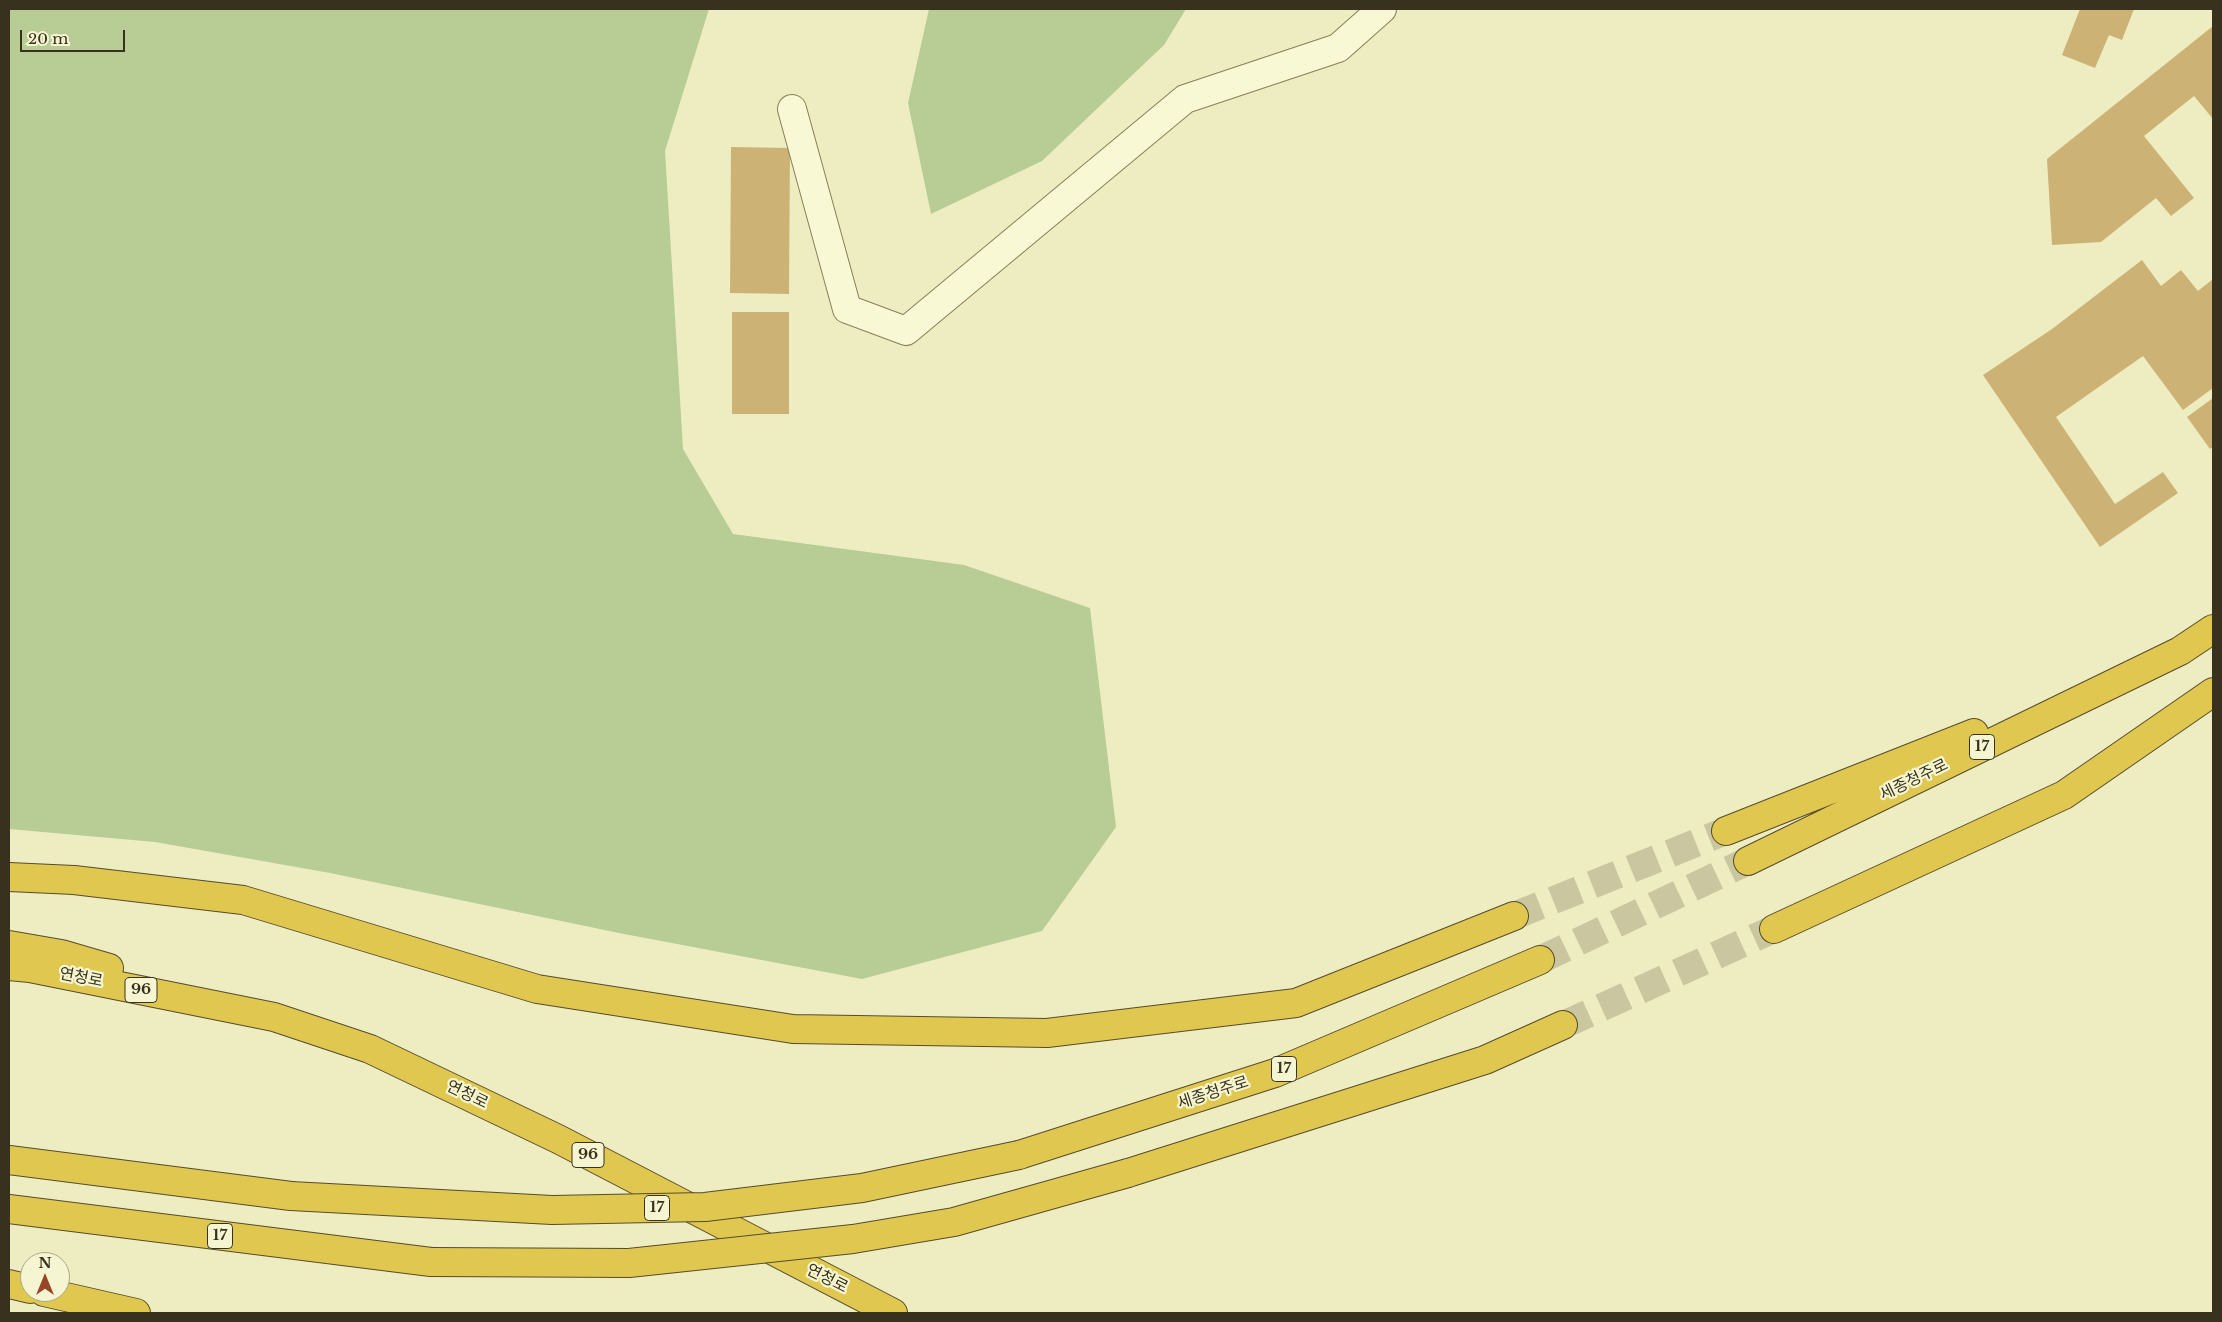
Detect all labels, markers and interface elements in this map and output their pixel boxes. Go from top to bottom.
scale bar [22,20,128,52]
text: 20 m [28,29,68,48]
road number: 17 [1970,734,1994,760]
street label: 세종청주로 [1877,755,1951,805]
street label: 연청로 [57,964,105,992]
road number: 96 [125,978,157,1002]
road number: 17 [1272,1056,1296,1082]
street label: 세종청주로 [1175,1072,1251,1114]
street label: 연청로 [443,1077,491,1113]
road number: 96 [572,1142,604,1168]
road number: 17 [644,1196,670,1220]
road number: 17 [208,1224,232,1248]
north arrow [20,1252,70,1302]
text: N [38,1254,52,1272]
street label: 연청로 [803,1260,851,1298]

